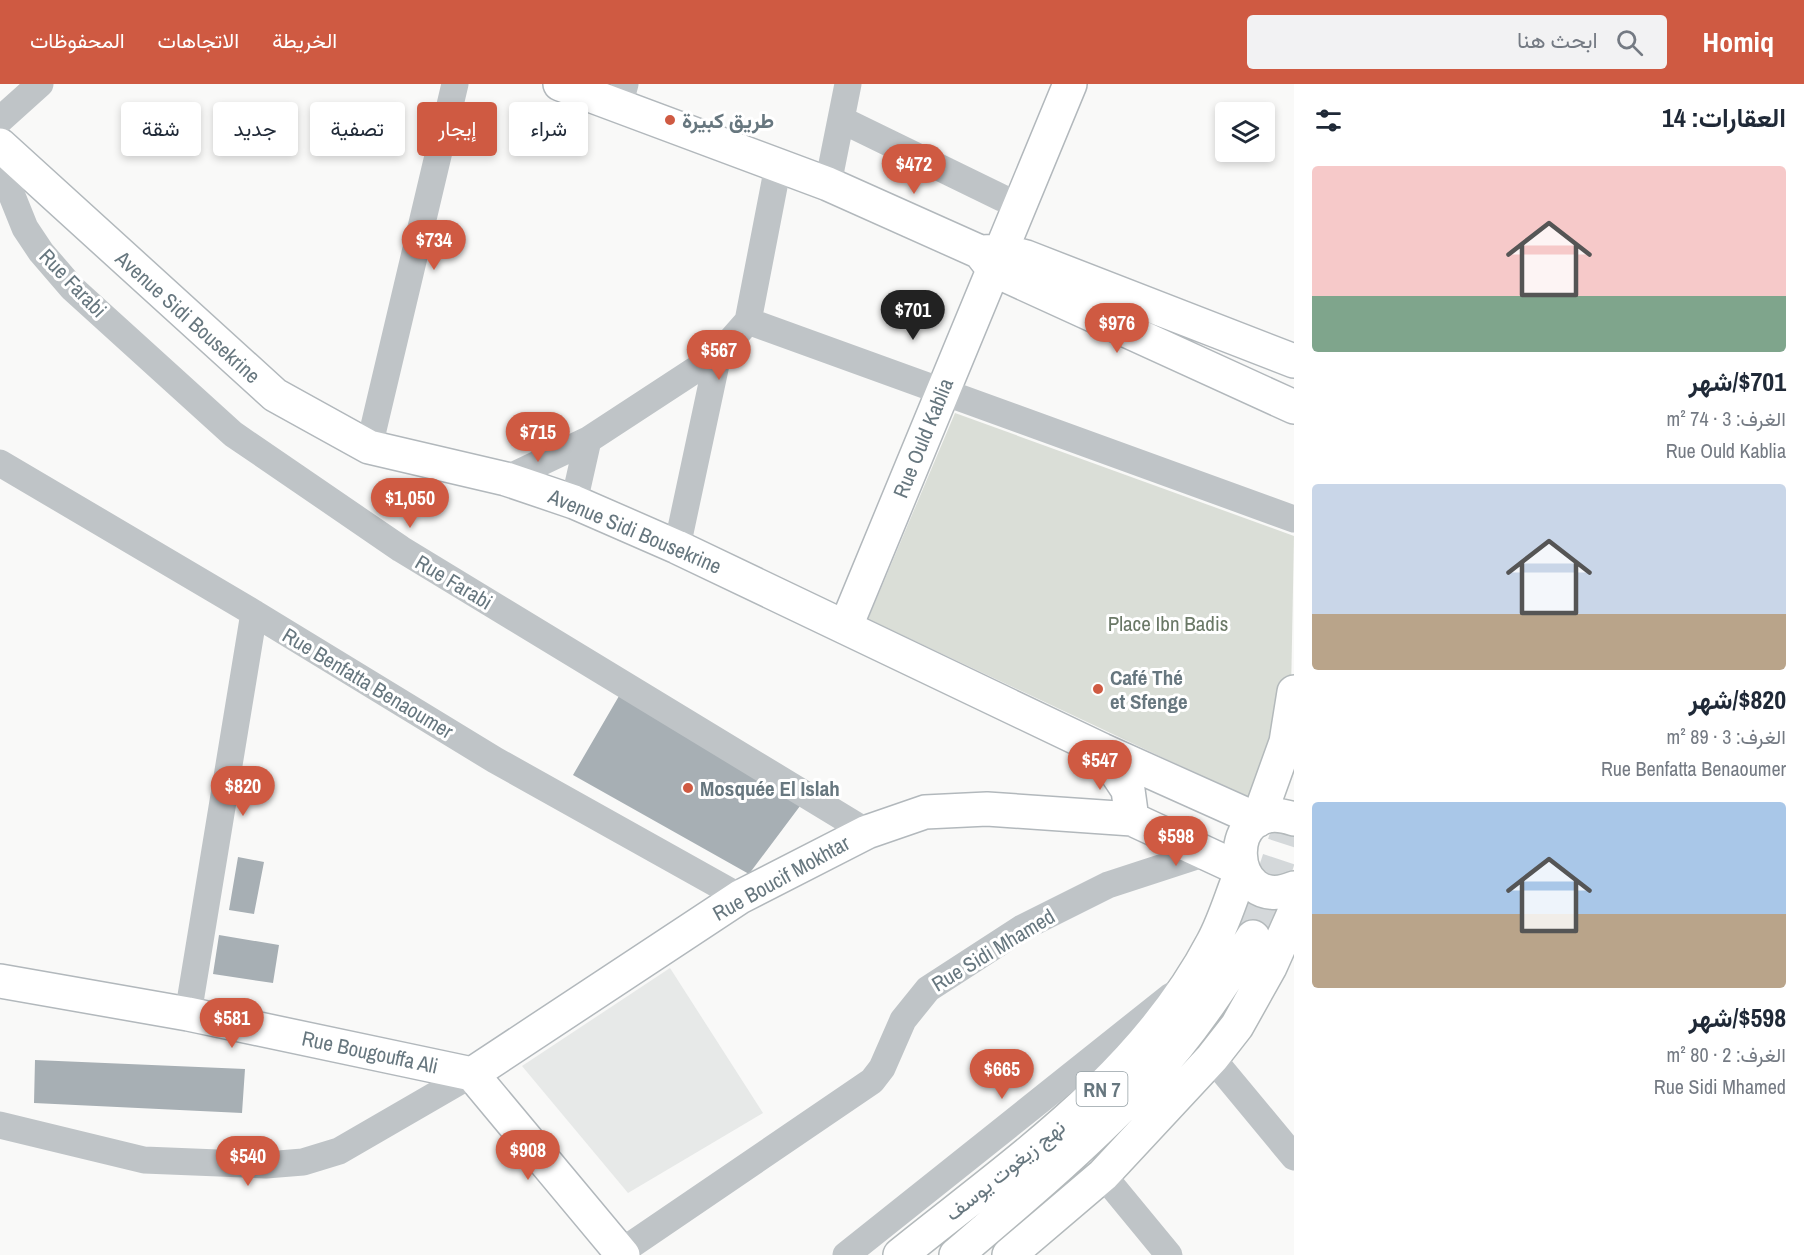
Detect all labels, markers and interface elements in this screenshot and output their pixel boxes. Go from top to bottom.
search box [1247,15,1667,69]
text: Homiq [1703,23,1774,61]
text: ابحث هنا [1517,25,1598,55]
text: المحفوظات [30,26,125,55]
text: الاتجاهات [158,26,239,55]
text: الخريطة [272,26,337,55]
icon: search [1613,26,1646,59]
text: العقارات: 14 [1662,100,1786,135]
chip: شقة [121,102,201,156]
chip: جديد [213,102,298,156]
chip: تصفية [310,102,405,156]
chip: إيجار [417,102,497,156]
chip: شراء [509,102,588,156]
map controls [1215,102,1275,162]
button: layers [1215,102,1275,162]
icon: filters [1312,104,1345,137]
place label: طريق كبيرة [682,106,774,135]
marker: طريق كبيرة [663,113,677,127]
pin: $472 [878,144,950,195]
text: $472 [896,150,932,177]
icon: home [1495,205,1603,313]
pin: $734 [398,220,470,271]
text: $734 [416,226,452,253]
street label: Rue Farabi [33,242,113,324]
street label: Avenue Sidi Bousekrine [109,244,267,390]
pin: $701 [877,290,949,341]
text: $701 [895,296,931,323]
pin: $976 [1081,303,1153,354]
text: $976 [1099,309,1135,336]
pin: $567 [683,330,755,381]
text: $567 [701,336,737,363]
text: $701/شهر [1689,364,1786,399]
street label: Rue Ould Kablia [886,374,960,502]
text: الغرف: 3 · 74 m² [1667,405,1786,432]
pin: $715 [502,412,574,463]
text: $715 [520,418,556,445]
text: Rue Ould Kablia [1666,437,1786,464]
pin: $1,050 [361,478,459,529]
street label: Avenue Sidi Bousekrine [543,481,726,581]
text: $1,050 [385,484,435,511]
icon: home [1495,523,1603,631]
street label: Rue Farabi [410,548,498,616]
park label: Place Ibn Badis [1108,609,1228,638]
street label: Rue Benfatta Benaoumer [277,621,459,746]
place label: Café Thé et Sfenge [1110,663,1188,716]
marker: Café Thé et Sfenge [1091,682,1105,696]
text: $820/شهر [1689,682,1786,717]
text: الغرف: 3 · 89 m² [1667,723,1786,750]
pin: $547 [1064,740,1136,791]
text: $547 [1082,746,1118,773]
text: Rue Benfatta Benaoumer [1601,755,1786,782]
pin: $820 [207,766,279,817]
text: $820 [225,772,261,799]
place label: Mosquée El Islah [700,774,840,803]
marker: Mosquée El Islah [681,781,695,795]
pin: $598 [1140,816,1212,867]
text: $598 [1158,822,1194,849]
street label: Rue Boucif Mokhtar [707,828,855,928]
icon: home [1495,841,1603,949]
street label: Rue Sidi Mhamed [926,902,1060,998]
pin: $581 [196,998,268,1049]
text: $598/شهر [1689,1000,1786,1035]
text: $581 [214,1004,250,1031]
street label: Rue Bougouffa Ali [299,1023,441,1081]
text: الغرف: 2 · 80 m² [1667,1041,1786,1068]
pin: $665 [966,1049,1038,1100]
text: $665 [984,1055,1020,1082]
road number: RN 7 [1076,1072,1128,1106]
text: Rue Sidi Mhamed [1654,1073,1786,1100]
street label: نهج زيغوت يوسف [939,1112,1071,1228]
pin: $908 [492,1130,564,1181]
pin: $540 [212,1136,284,1187]
text: $908 [510,1136,546,1163]
text: $540 [230,1142,266,1169]

